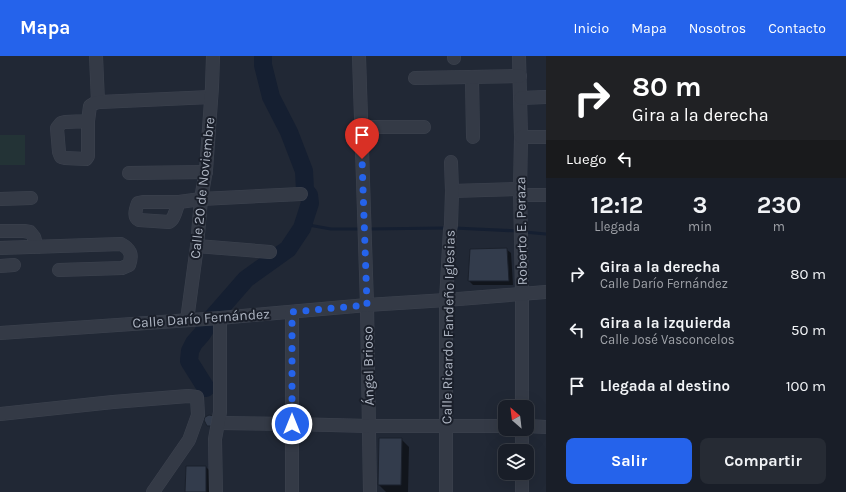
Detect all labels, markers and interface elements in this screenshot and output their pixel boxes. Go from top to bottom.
text: Mapa [20,17,70,39]
text: Inicio [574,20,609,37]
text: Mapa [631,20,667,37]
text: Nosotros [689,20,746,37]
text: Contacto [768,20,826,37]
text: 80 m [632,70,701,103]
icon: right [566,72,618,124]
text: Gira a la derecha [632,104,769,126]
street label: Calle 20 de Noviembre [187,116,218,260]
pin [345,118,379,159]
icon: arrive [351,124,373,146]
icon: left [614,148,636,170]
text: Luego [566,150,606,168]
street label: Roberto E. Peraza [512,176,531,286]
text: 12:12 [591,191,643,219]
text: 3 [693,191,707,219]
text: 230 [757,191,801,219]
text: Llegada [594,219,640,234]
text: min [688,219,712,234]
text: m [773,219,785,234]
street label: Calle Ricardo Fandeño Iglesias [438,230,459,424]
text: Gira a la derecha [600,258,720,276]
icon: right [566,263,588,285]
text: 80 m [790,265,826,283]
text: Calle Darío Fernández [600,276,728,291]
street label: Calle Darío Fernández [132,305,270,332]
text: Gira a la izquierda [600,314,731,332]
icon: left [566,319,588,341]
text: 50 m [791,321,826,339]
street label: Ángel Brioso [358,326,378,406]
text: Calle José Vasconcelos [600,332,735,347]
icon: arrive [566,375,588,397]
text: Llegada al destino [600,377,730,395]
text: 100 m [786,377,826,395]
north arrow [498,400,534,436]
map controls [498,400,534,480]
position arrow [271,403,313,445]
button: Salir [566,438,692,484]
button: Compartir [700,438,826,484]
button: layers [498,444,534,480]

